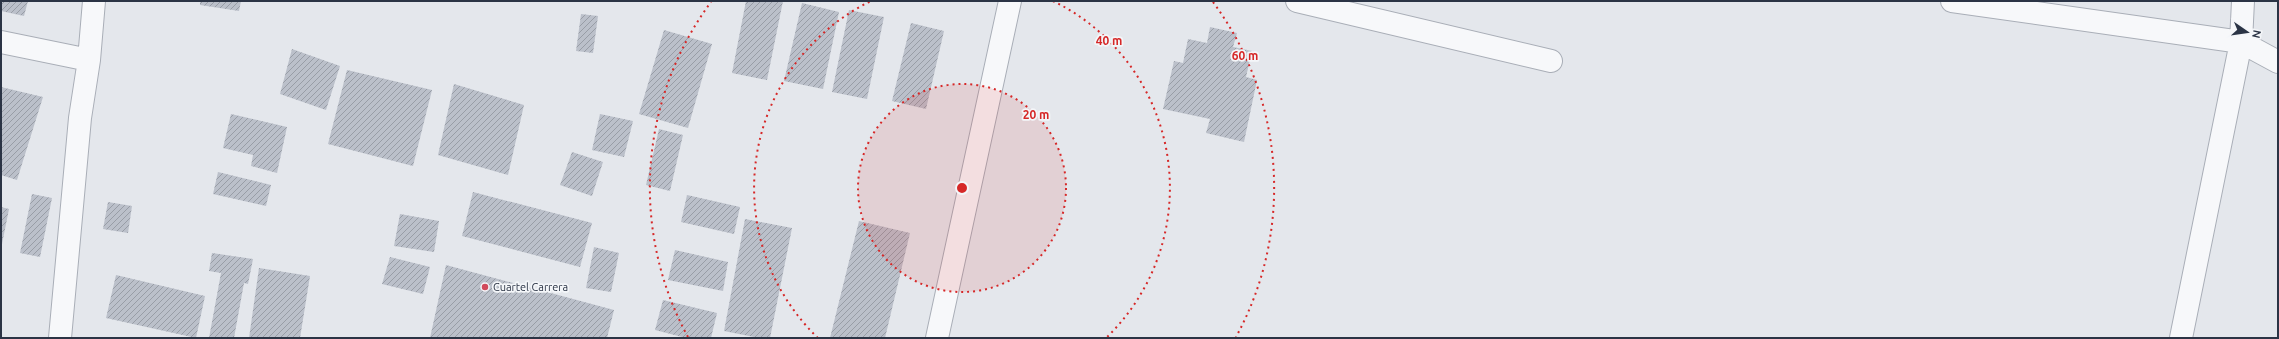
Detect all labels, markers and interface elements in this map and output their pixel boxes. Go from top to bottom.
north arrow [2227,12,2267,52]
text: N [2250,29,2264,40]
text: 40 m [1096,34,1122,47]
text: 60 m [1232,49,1258,62]
text: 20 m [1023,108,1049,121]
centre of rings [955,181,969,195]
place label: Cuartel Carrera [493,281,568,293]
marker: Cuartel Carrera [480,282,490,292]

